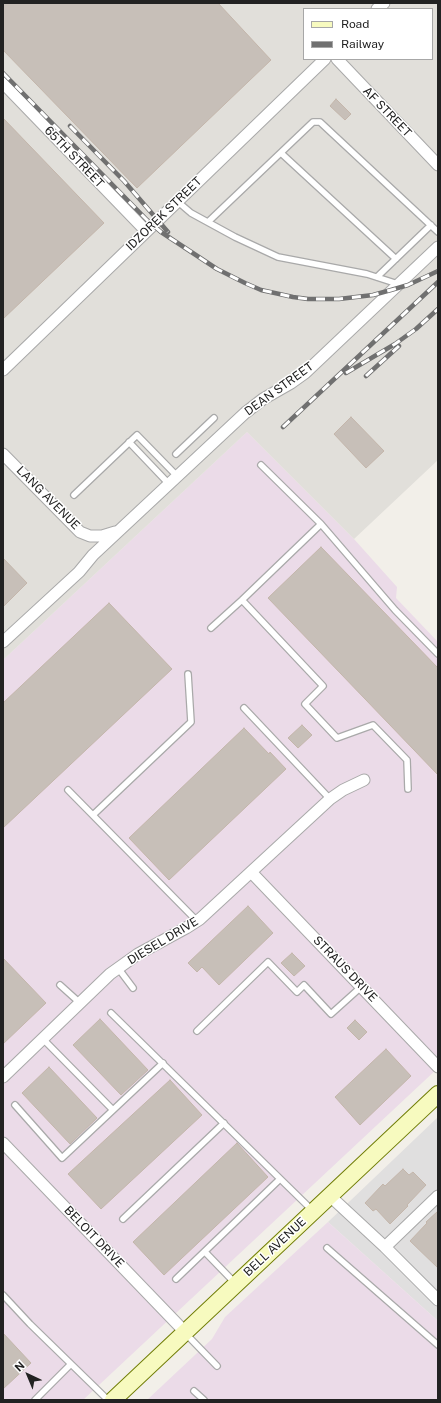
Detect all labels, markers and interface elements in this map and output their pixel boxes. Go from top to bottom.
legend [303,8,433,60]
text: Road [341,17,369,31]
text: Railway [341,37,384,51]
street label: AF STREET [360,84,414,140]
street label: 65TH STREET [41,123,107,191]
street label: IDZOREK STREET [123,174,205,254]
street label: DEAN STREET [242,359,316,419]
street label: LANG AVENUE [13,463,83,533]
street label: DIESEL DRIVE [125,914,201,968]
street label: STRAUS DRIVE [310,933,380,1005]
street label: BELOIT DRIVE [61,1203,127,1271]
street label: BELL AVENUE [241,1214,309,1280]
north arrow [8,1355,48,1395]
text: N [12,1359,27,1374]

